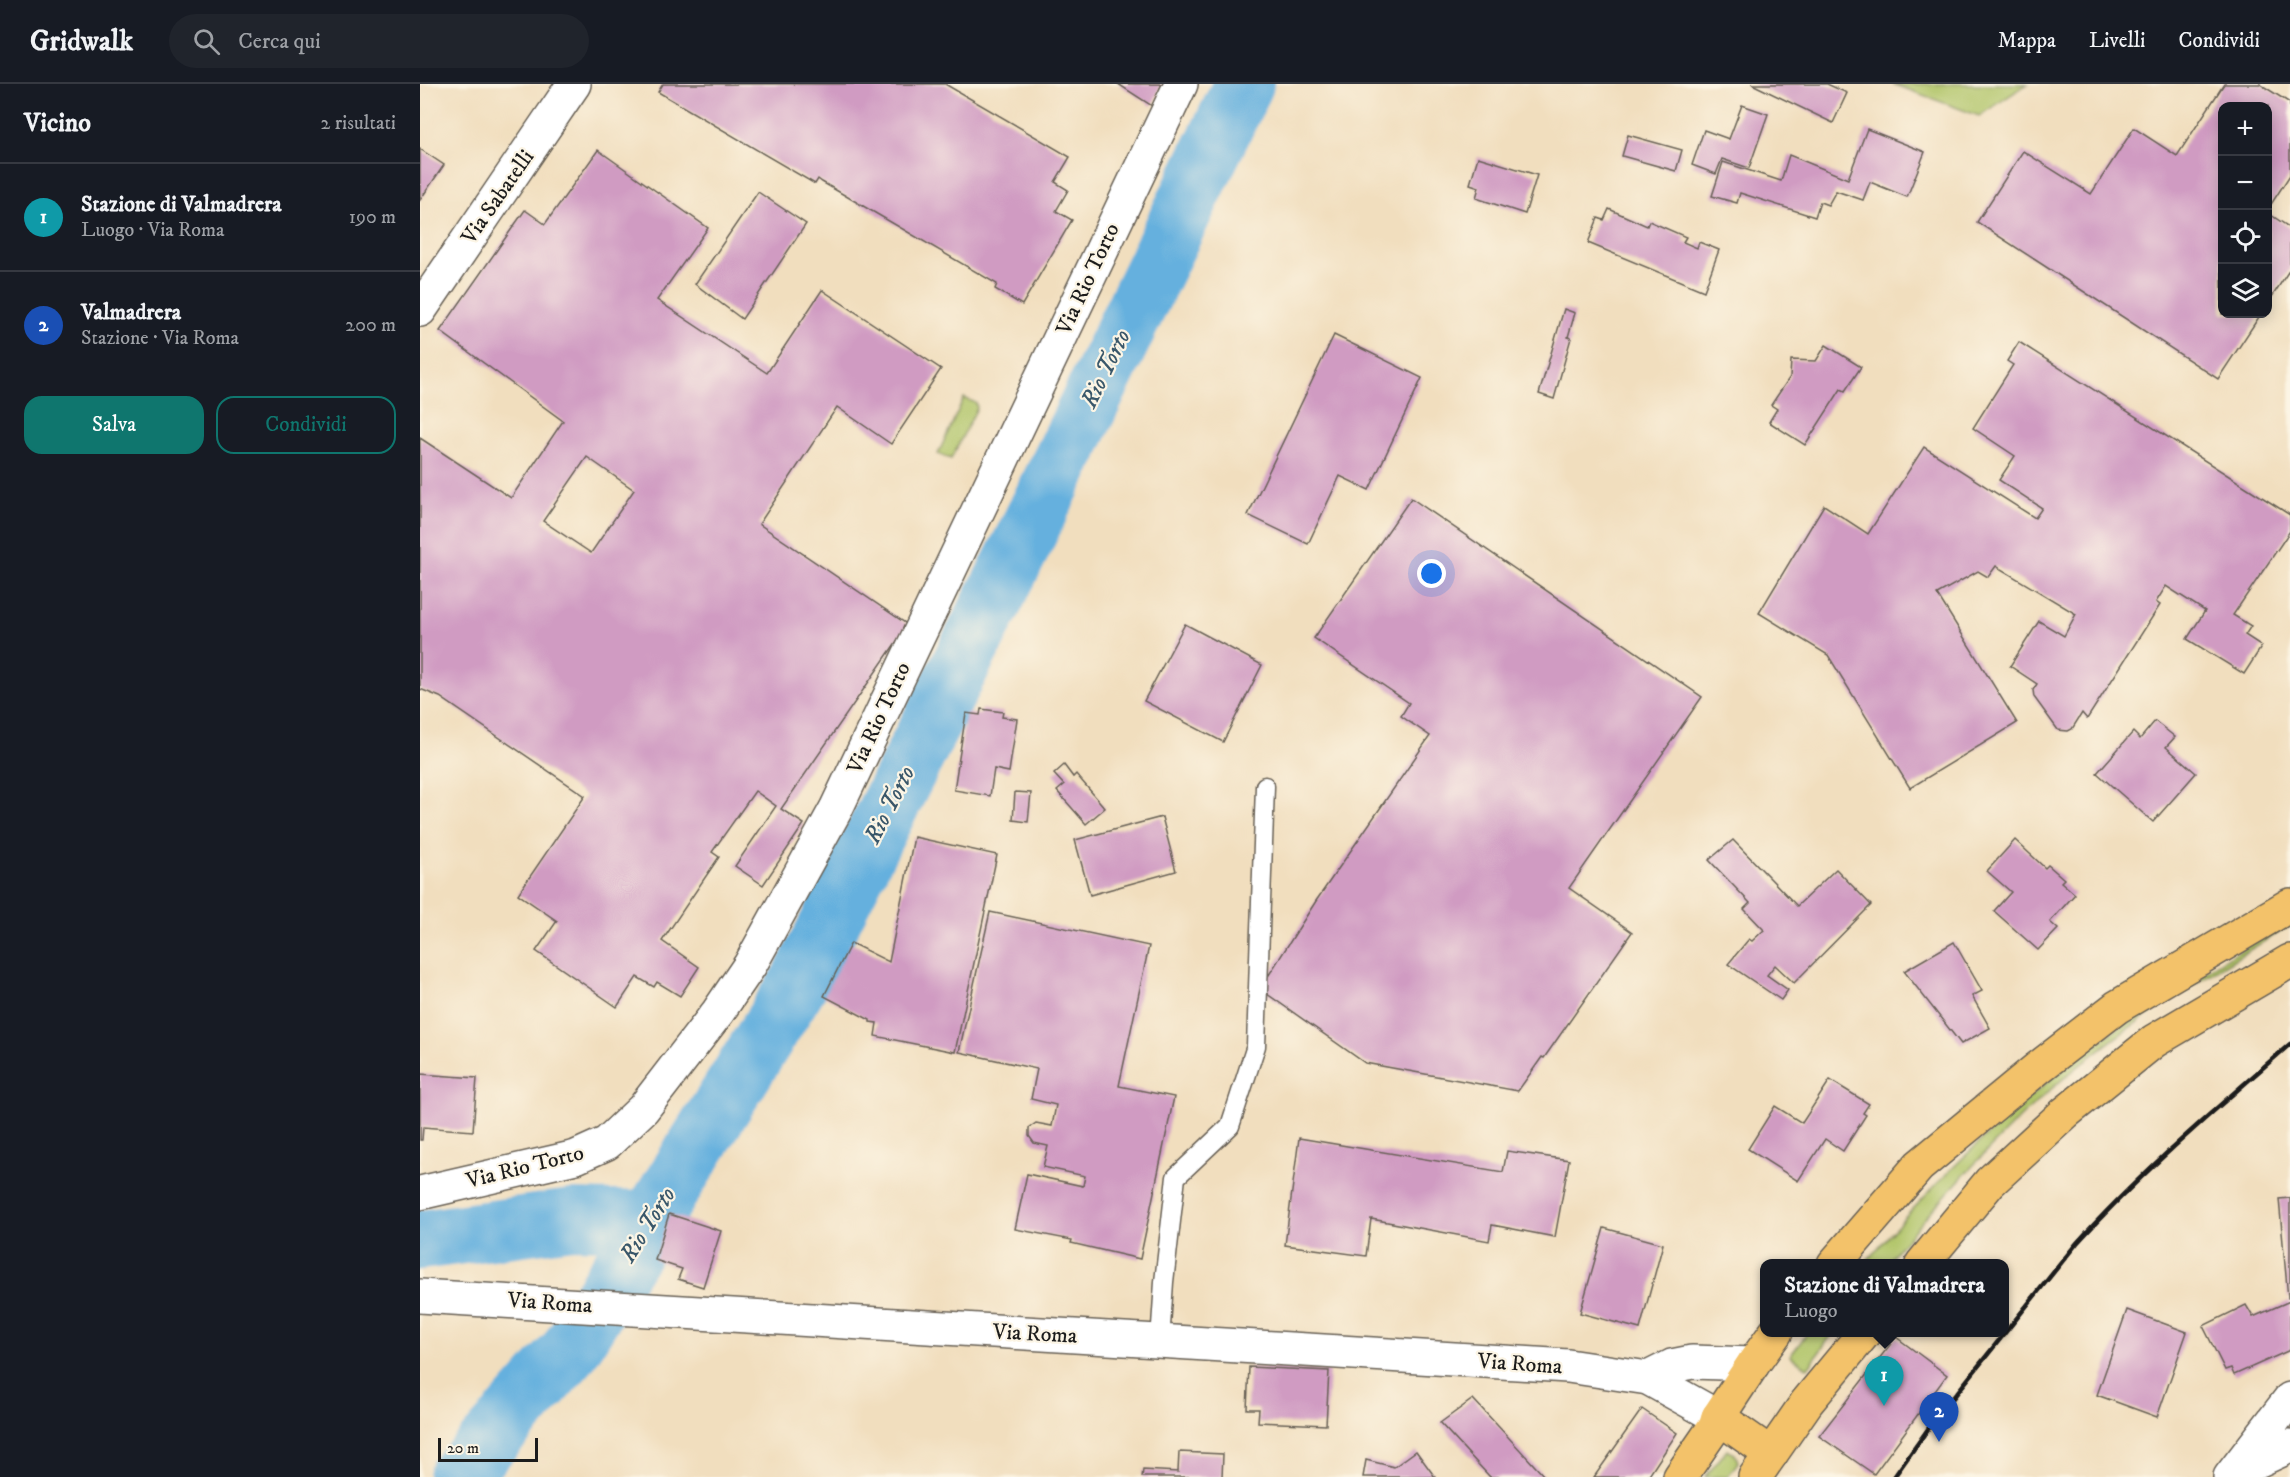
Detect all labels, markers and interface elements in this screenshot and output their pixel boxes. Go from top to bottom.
search box [169,14,589,68]
text: Gridwalk [30,24,133,59]
icon: search [190,25,223,58]
text: Cerca qui [238,28,321,55]
text: Mappa [1998,28,2056,54]
text: Livelli [2089,28,2145,54]
text: Condividi [2178,28,2260,54]
map controls [2218,102,2272,318]
button: + [2218,102,2272,156]
text: Vicino [24,107,91,140]
text: 2 risultati [321,111,396,136]
street label: Via Sabatelli [455,145,540,250]
button: − [2218,156,2272,210]
text: Stazione di Valmadrera [81,191,282,218]
text: 1 [40,205,47,230]
text: 190 m [349,205,396,230]
button: locate [2218,210,2272,264]
text: Luogo · Via Roma [81,218,225,243]
street label: Via Rio Torto [1050,219,1126,340]
button: layers [2218,264,2272,318]
text: Valmadrera [81,299,181,326]
text: 2 [39,313,48,338]
text: 200 m [345,313,396,338]
water label: Rio Torto [1074,325,1138,414]
text: Stazione · Via Roma [81,326,239,351]
button: Salva [24,396,204,454]
button: Condividi [216,396,396,454]
your location [1417,559,1446,588]
street label: Via Rio Torto [841,658,917,779]
water label: Rio Torto [857,761,922,850]
street label: Via Rio Torto [463,1139,587,1195]
water label: Rio Torto [613,1182,683,1269]
popup [1760,1259,2009,1337]
text: Stazione di Valmadrera [1784,1272,1985,1299]
street label: Via Roma [506,1287,594,1319]
text: Luogo [1784,1299,1837,1324]
street label: Via Roma [991,1318,1079,1350]
street label: Via Roma [1476,1348,1564,1380]
pin: 1 [1864,1356,1904,1406]
pin: 2 [1920,1392,1958,1442]
scale bar [438,1435,538,1462]
text: 20 m [447,1438,479,1458]

